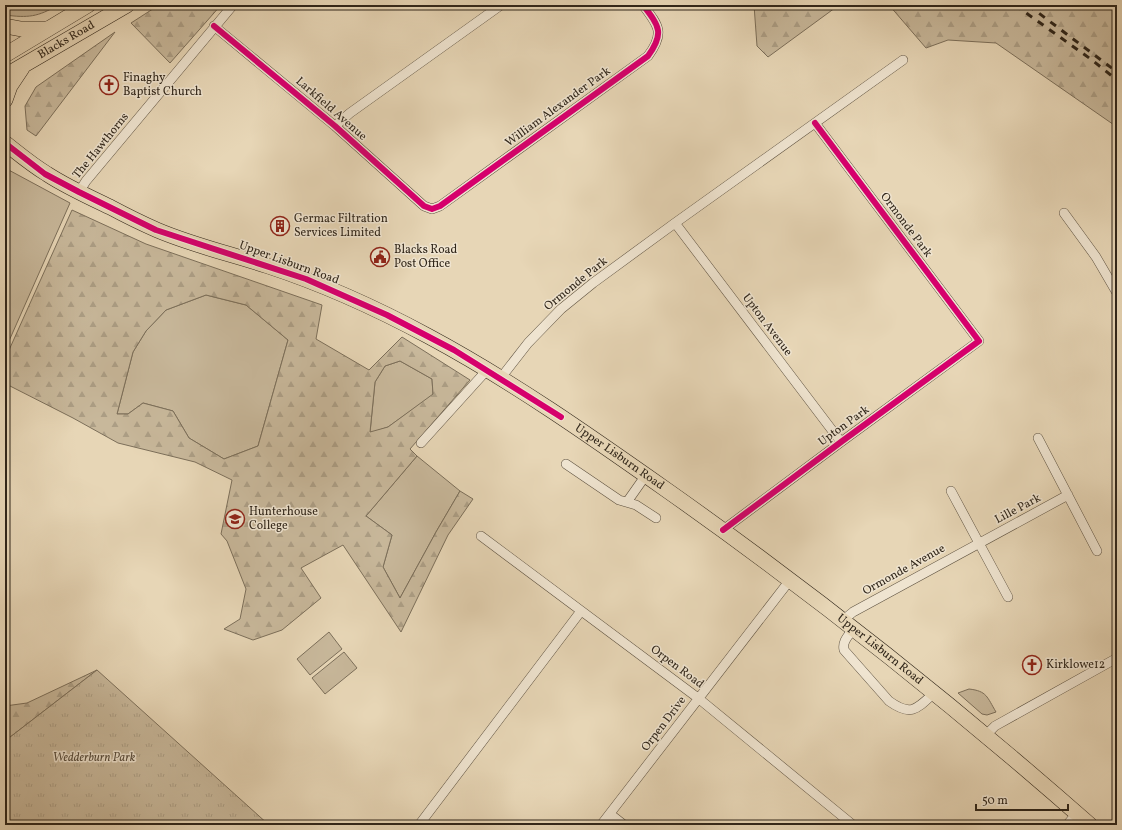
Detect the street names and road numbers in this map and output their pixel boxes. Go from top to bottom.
street label: Blacks Road [35,17,98,63]
street label: William Alexander Park [502,63,614,151]
street label: Larkfield Avenue [292,74,370,145]
street label: The Hawthorns [69,109,133,183]
street label: Ormonde Park [876,189,936,261]
street label: Upper Lisburn Road [237,237,341,289]
street label: Ormonde Park [541,253,611,315]
street label: Upton Avenue [738,291,796,360]
street label: Upton Park [815,402,873,450]
street label: Upper Lisburn Road [572,420,668,494]
street label: Lille Park [992,490,1044,528]
street label: Ormonde Avenue [860,541,948,599]
street label: Upper Lisburn Road [834,611,926,689]
street label: Orpen Road [647,642,707,692]
street label: Orpen Drive [638,693,690,755]

